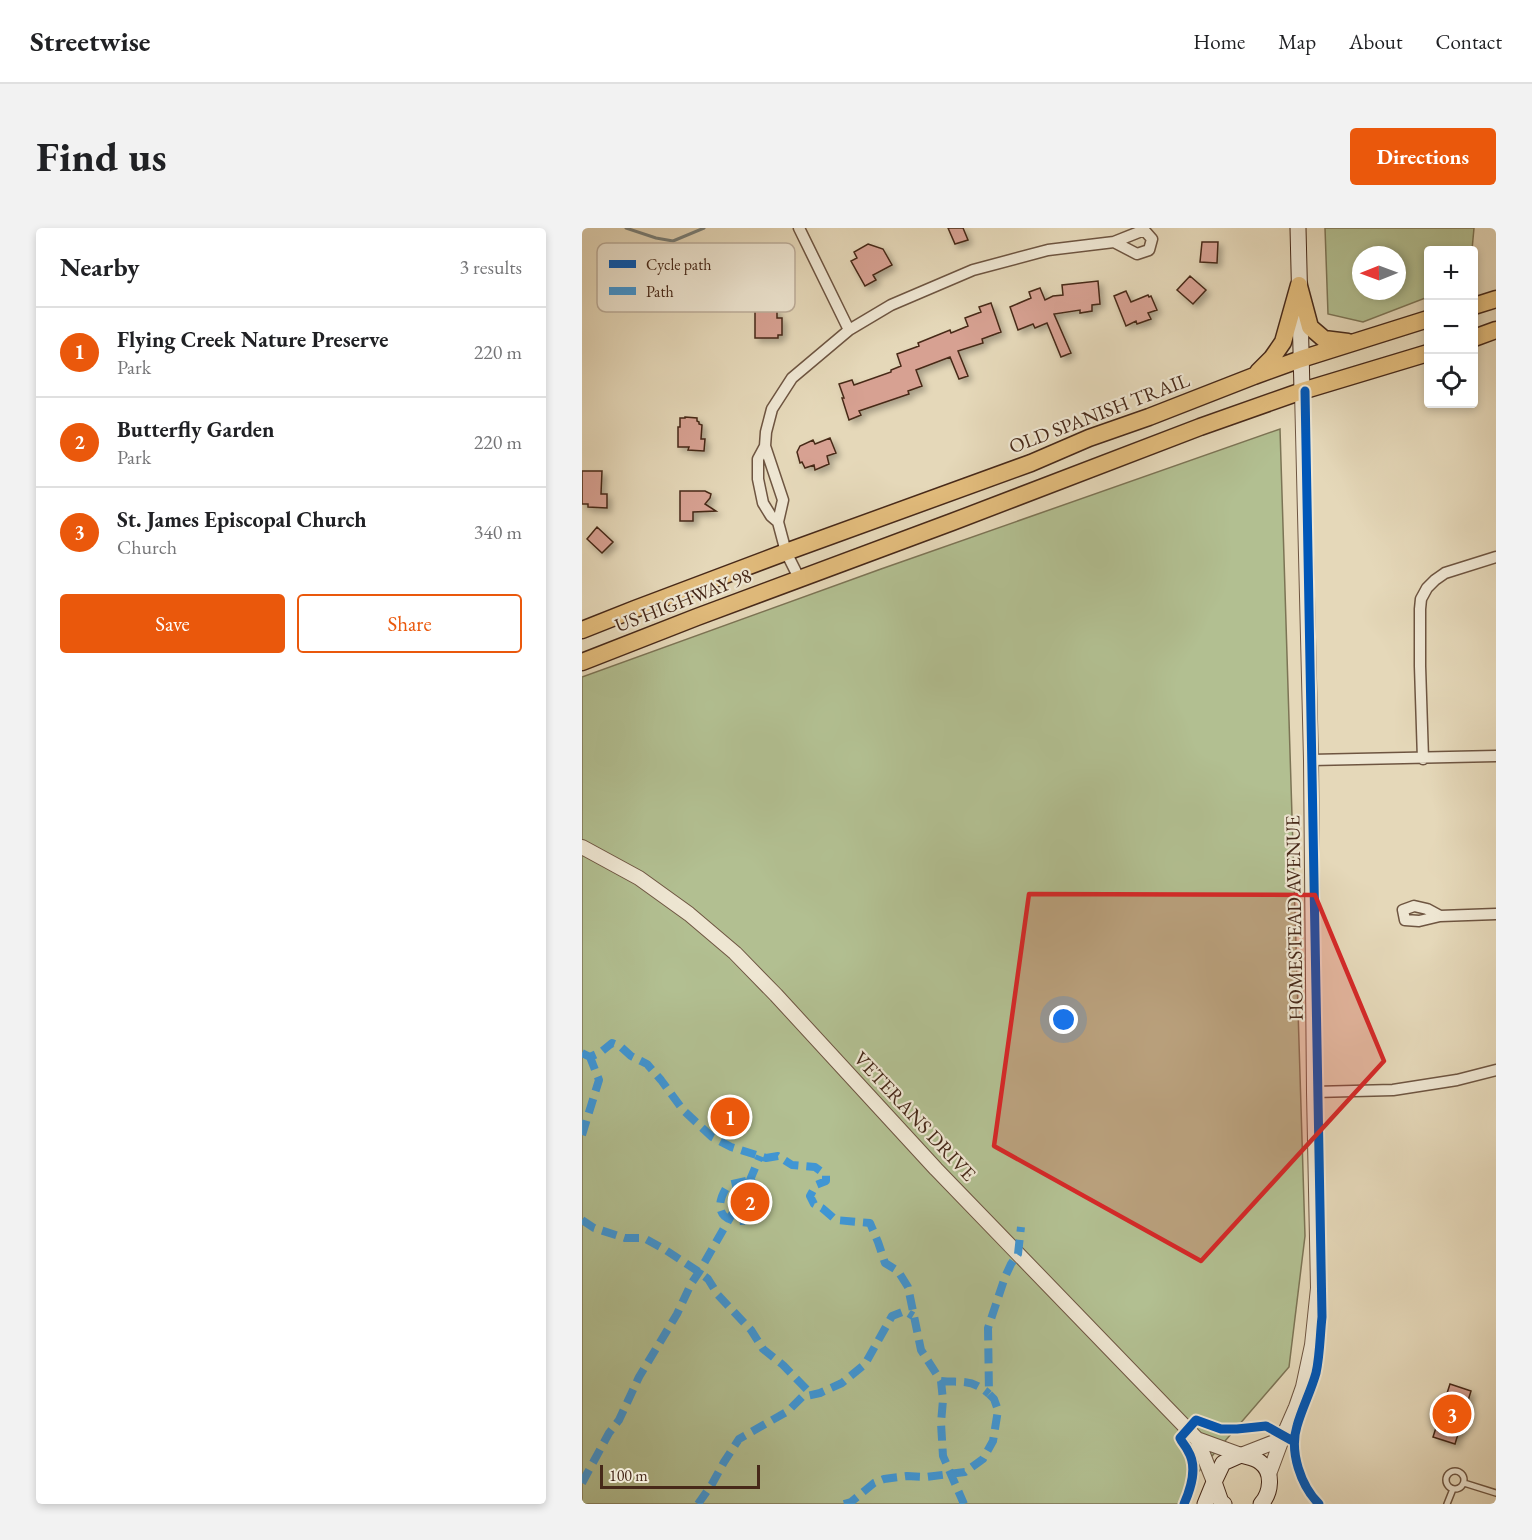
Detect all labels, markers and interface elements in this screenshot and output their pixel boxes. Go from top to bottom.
text: Streetwise [30,23,150,59]
text: Home [1193,28,1245,55]
text: Map [1278,28,1316,55]
text: About [1349,28,1402,55]
text: Contact [1435,28,1502,55]
button: Directions [1350,128,1496,185]
text: Find us [36,129,167,184]
legend [597,243,795,312]
north arrow [1352,246,1406,300]
map controls [1424,246,1478,408]
button: + [1424,246,1478,300]
text: Nearby [60,250,140,284]
text: 3 results [459,254,522,280]
text: Cycle path [646,254,711,275]
text: Path [646,281,674,302]
button: − [1424,300,1478,354]
text: Flying Creek Nature Preserve [117,325,388,354]
text: 1 [74,339,85,365]
text: 220 m [474,339,522,365]
text: Park [117,354,151,380]
button: locate [1424,354,1478,408]
street label: OLD SPANISH TRAIL [1005,366,1193,459]
text: Butterfly Garden [117,415,274,444]
text: 2 [74,429,85,455]
text: 220 m [474,429,522,455]
text: Park [117,444,151,470]
text: St. James Episcopal Church [117,505,367,534]
text: 3 [74,519,85,545]
text: 340 m [474,519,522,545]
text: Church [117,534,177,560]
street label: US HIGHWAY 98 [611,562,755,638]
button: Save [60,594,285,653]
button: Share [297,594,522,653]
street label: HOMESTEAD AVENUE [1279,815,1309,1021]
your location [1049,1005,1078,1034]
street label: VETERANS DRIVE [848,1046,982,1186]
pin: 1 [710,1094,750,1140]
pin: 2 [730,1180,770,1224]
pin: 3 [1432,1392,1472,1436]
scale bar [600,1462,760,1490]
text: 100 m [609,1465,648,1486]

